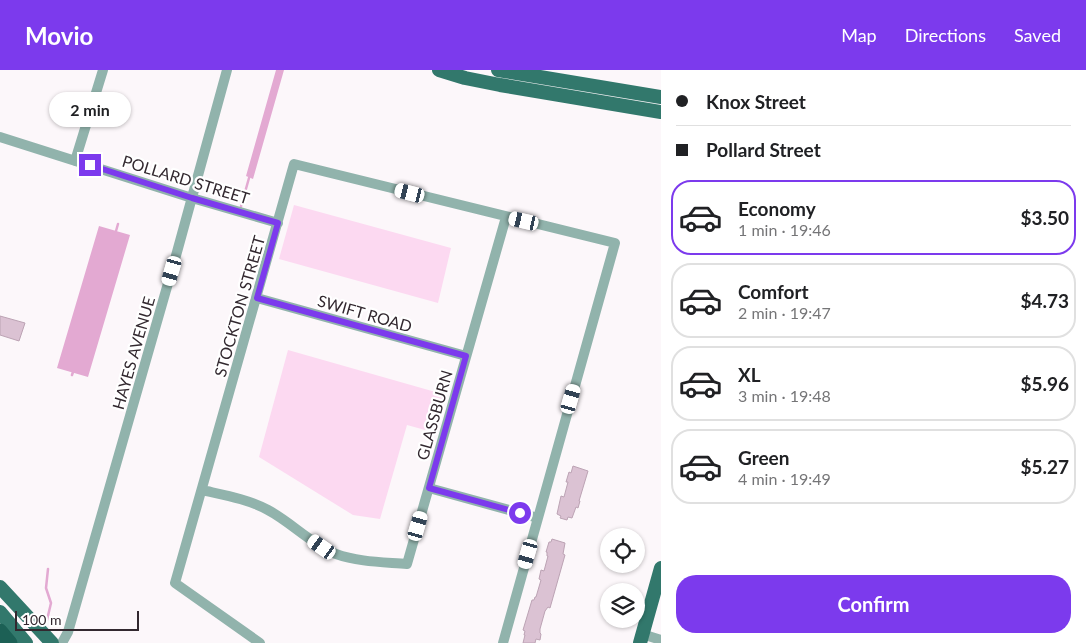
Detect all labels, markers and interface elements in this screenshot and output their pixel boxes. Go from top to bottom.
text: Movio [25,21,93,50]
text: Map [841,24,877,46]
text: Directions [905,24,986,46]
text: Saved [1014,24,1061,46]
text: Knox Street [706,90,806,113]
callout: 2 min [49,92,131,128]
text: 2 min [70,100,110,119]
text: Pollard Street [706,138,821,161]
street label: POLLARD STREET [120,151,252,208]
route end [79,154,101,176]
car [393,182,426,204]
icon: car [678,195,723,240]
text: Economy [738,197,816,220]
text: $3.50 [1020,206,1069,229]
car [507,210,540,232]
text: 1 min · 19:46 [738,220,831,239]
street label: STOCKTON STREET [210,233,268,379]
car [160,255,183,287]
icon: car [678,278,723,323]
text: Comfort [738,280,809,303]
text: $4.73 [1020,289,1069,312]
street label: SWIFT ROAD [316,290,414,336]
street label: HAYES AVENUE [108,294,158,412]
text: 2 min · 19:47 [738,303,831,322]
icon: car [678,361,723,406]
text: XL [738,363,761,386]
street label: GLASSBURN [412,368,456,462]
text: $5.96 [1020,372,1069,395]
car [559,383,582,415]
text: 3 min · 19:48 [738,386,831,405]
icon: car [678,444,723,489]
text: Green [738,446,789,469]
text: $5.27 [1020,455,1069,478]
text: 4 min · 19:49 [738,469,831,488]
route start [509,502,531,524]
car [406,510,429,542]
map controls [600,528,645,628]
button: locate [600,528,645,573]
car [305,532,338,562]
car [516,538,539,570]
button: Confirm [676,575,1071,633]
button: layers [600,583,645,628]
scale bar [15,608,139,631]
text: 100 m [22,611,61,628]

